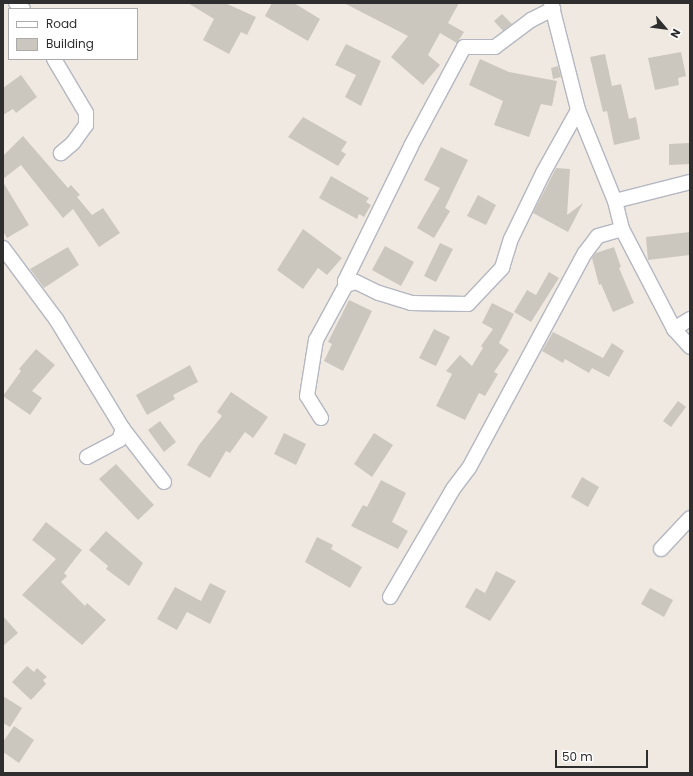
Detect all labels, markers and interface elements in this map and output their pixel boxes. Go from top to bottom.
legend [8,8,138,60]
north arrow [645,8,685,48]
text: Road [46,15,77,32]
text: N [667,26,685,41]
text: Building [46,35,94,52]
scale bar [557,742,650,768]
text: 50 m [562,748,593,765]

